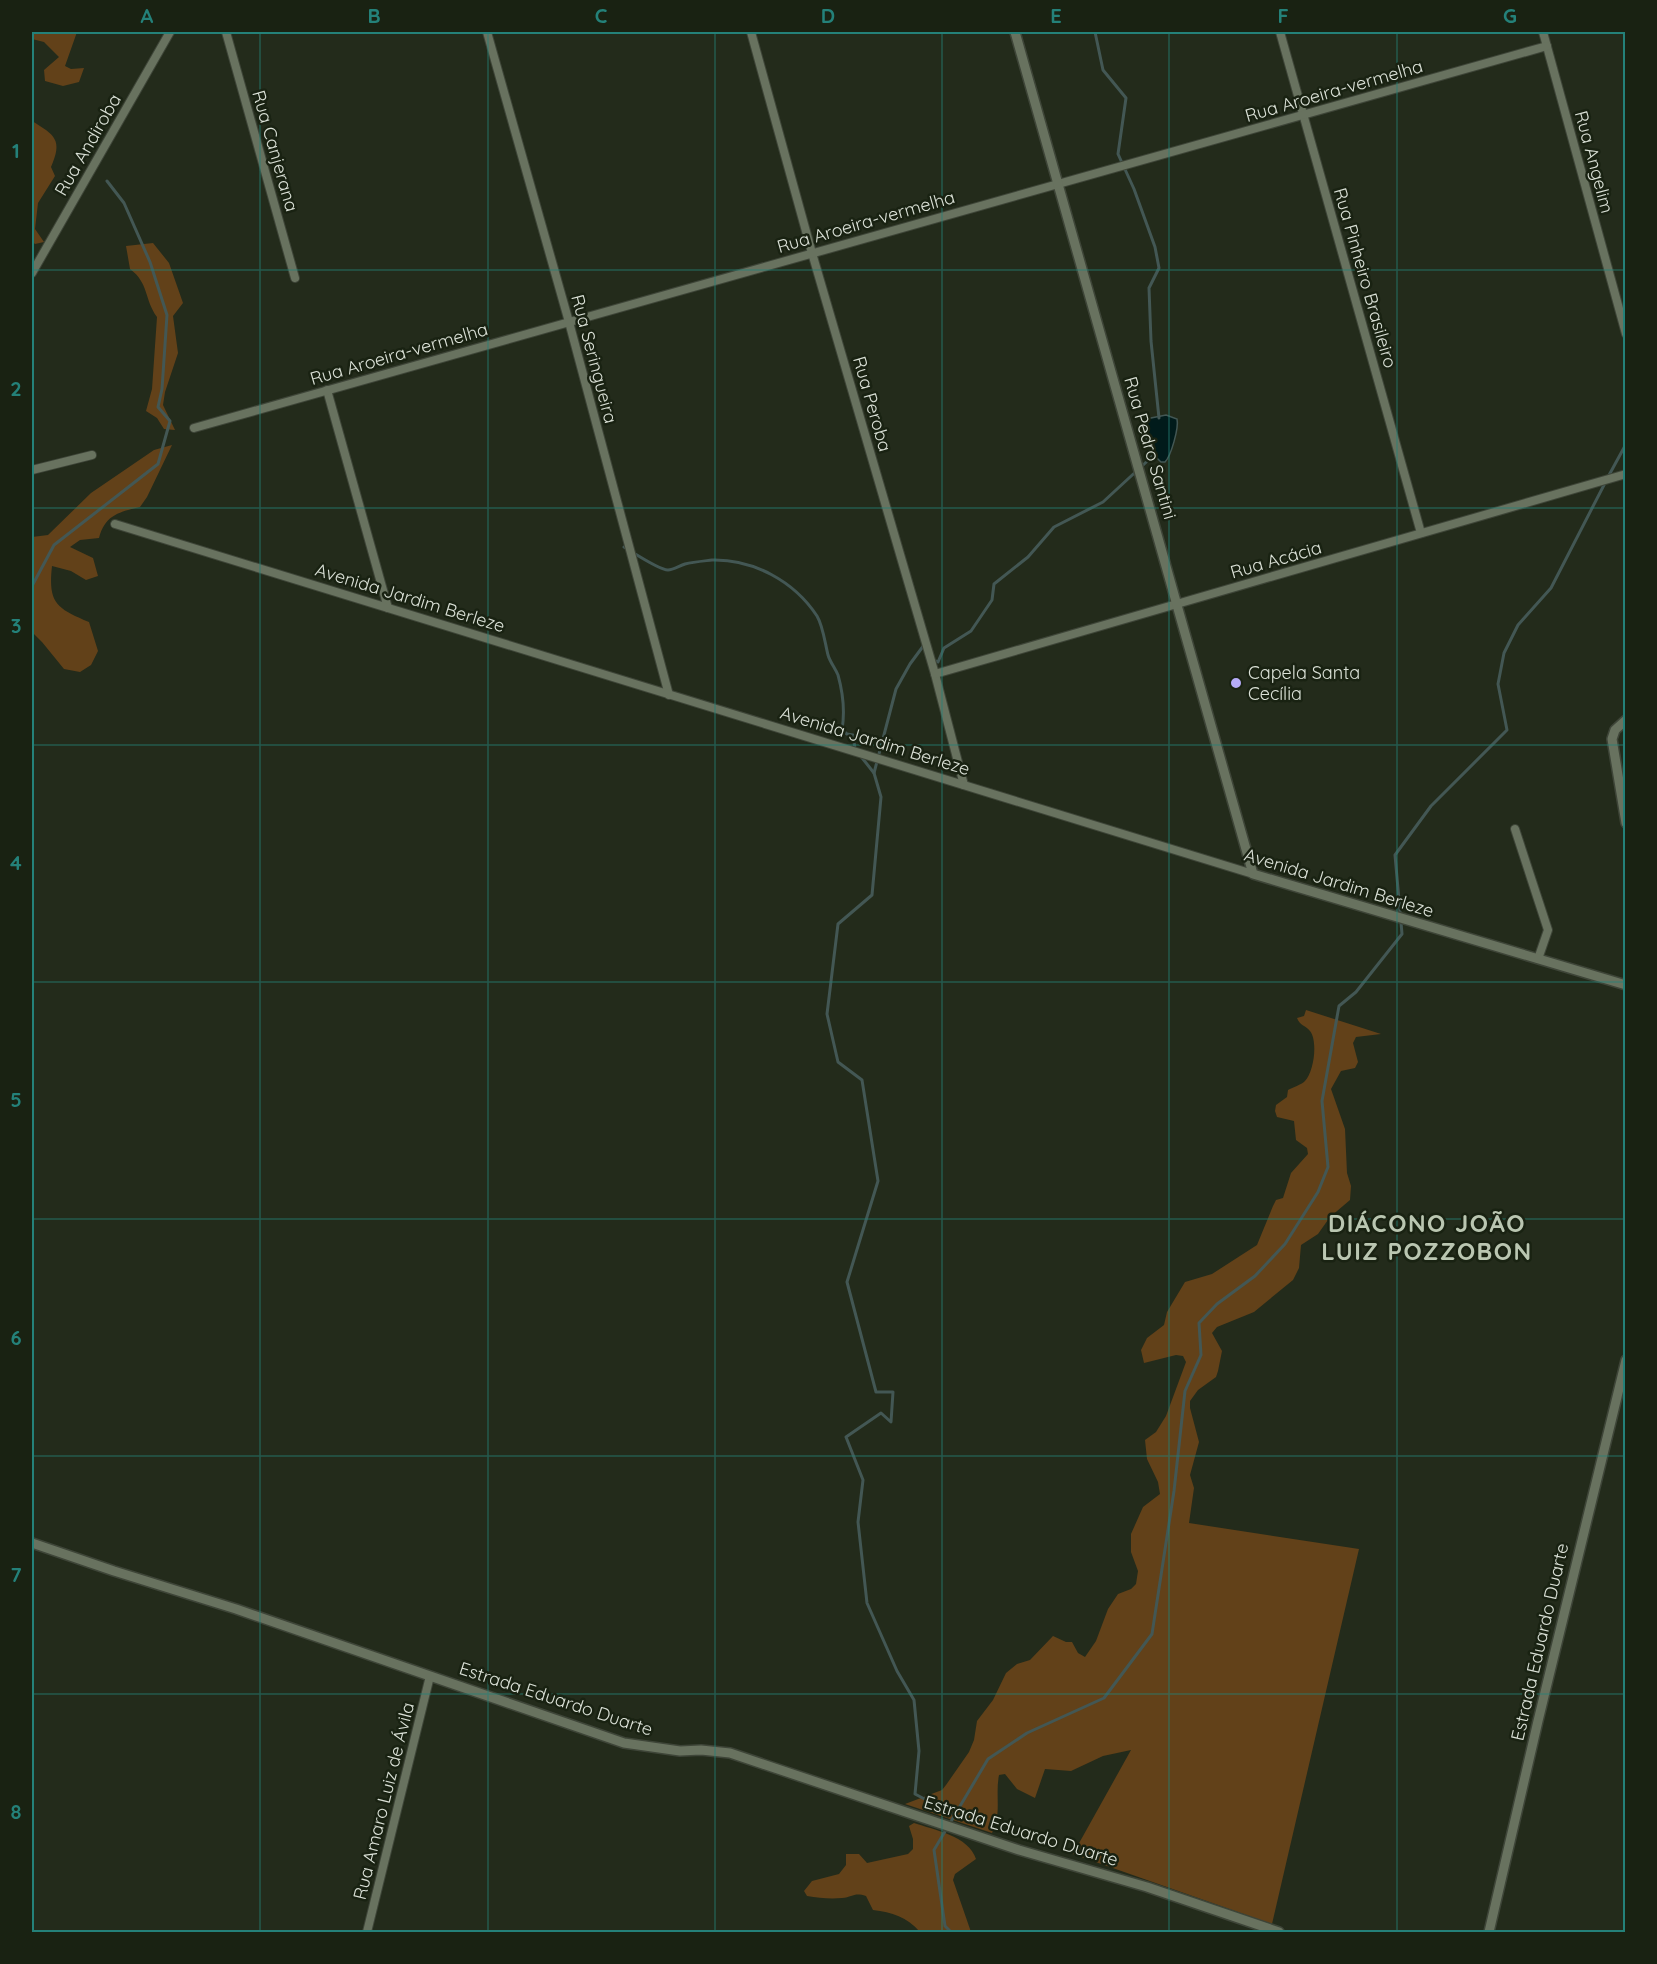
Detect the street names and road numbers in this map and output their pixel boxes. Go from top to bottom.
street label: Rua Aroeira-vermelha [1242,54,1425,127]
street label: Rua Canjerana [247,88,304,214]
street label: Rua Andiroba [49,90,126,200]
street label: Rua Angelim [1570,108,1619,216]
street label: Rua Aroeira-vermelha [774,185,957,258]
street label: Rua Pinheiro Brasileiro [1329,185,1402,371]
street label: Rua Seringueira [566,292,623,426]
street label: Rua Aroeira-vermelha [307,317,490,390]
street label: Rua Peroba [848,354,897,454]
street label: Rua Pedro Santini [1119,374,1182,522]
street label: Rua Acácia [1228,536,1324,584]
street label: Avenida Jardim Berleze [313,558,508,637]
street label: Avenida Jardim Berleze [778,701,973,780]
street label: Avenida Jardim Berleze [1242,843,1437,922]
street label: Estrada Eduardo Duarte [1506,1541,1573,1743]
street label: Estrada Eduardo Duarte [457,1656,656,1741]
street label: Rua Amaro Luiz de Ávila [348,1700,419,1902]
street label: Estrada Eduardo Duarte [921,1790,1121,1871]

